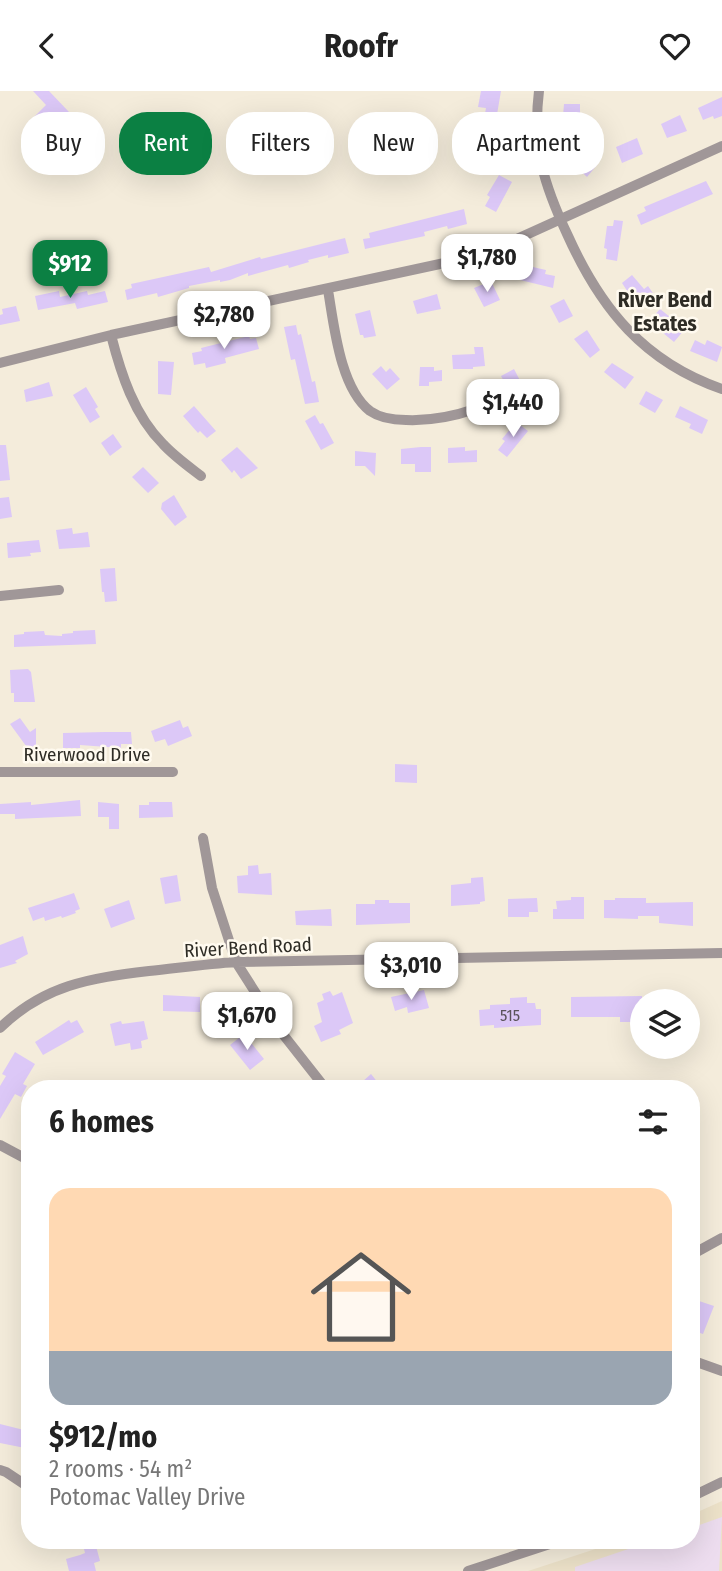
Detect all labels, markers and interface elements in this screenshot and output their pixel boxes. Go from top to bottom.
icon: back [28,27,66,65]
text: Roofr [324,27,398,65]
icon: heart [656,27,694,65]
chip: Buy [21,112,105,175]
chip: Rent [119,112,212,175]
chip: Filters [226,112,334,175]
chip: New [348,112,438,175]
chip: Apartment [452,112,604,175]
pin: $1,780 [430,235,544,294]
pin: $912 [29,241,111,300]
text: $1,780 [457,243,517,271]
text: $912 [48,249,92,277]
district label: River Bend Estates [618,287,712,337]
pin: $2,780 [167,292,281,351]
text: $2,780 [193,300,255,328]
pin: $1,440 [456,379,570,439]
text: $1,440 [482,388,544,416]
street label: Riverwood Drive [24,743,150,766]
street label: River Bend Road [184,933,312,962]
pin: $3,010 [354,943,468,1002]
text: $3,010 [380,951,442,979]
map controls [630,989,700,1059]
button: layers [630,989,700,1059]
pin: $1,670 [190,993,304,1052]
text: $1,670 [217,1001,277,1029]
house number: 515 [500,1006,520,1025]
icon: filters [634,1103,672,1141]
text: 6 homes [49,1104,154,1140]
icon: home [298,1234,424,1360]
text: $912/mo [49,1419,157,1455]
text: 2 rooms · 54 m² [49,1455,192,1483]
text: Potomac Valley Drive [49,1483,245,1511]

